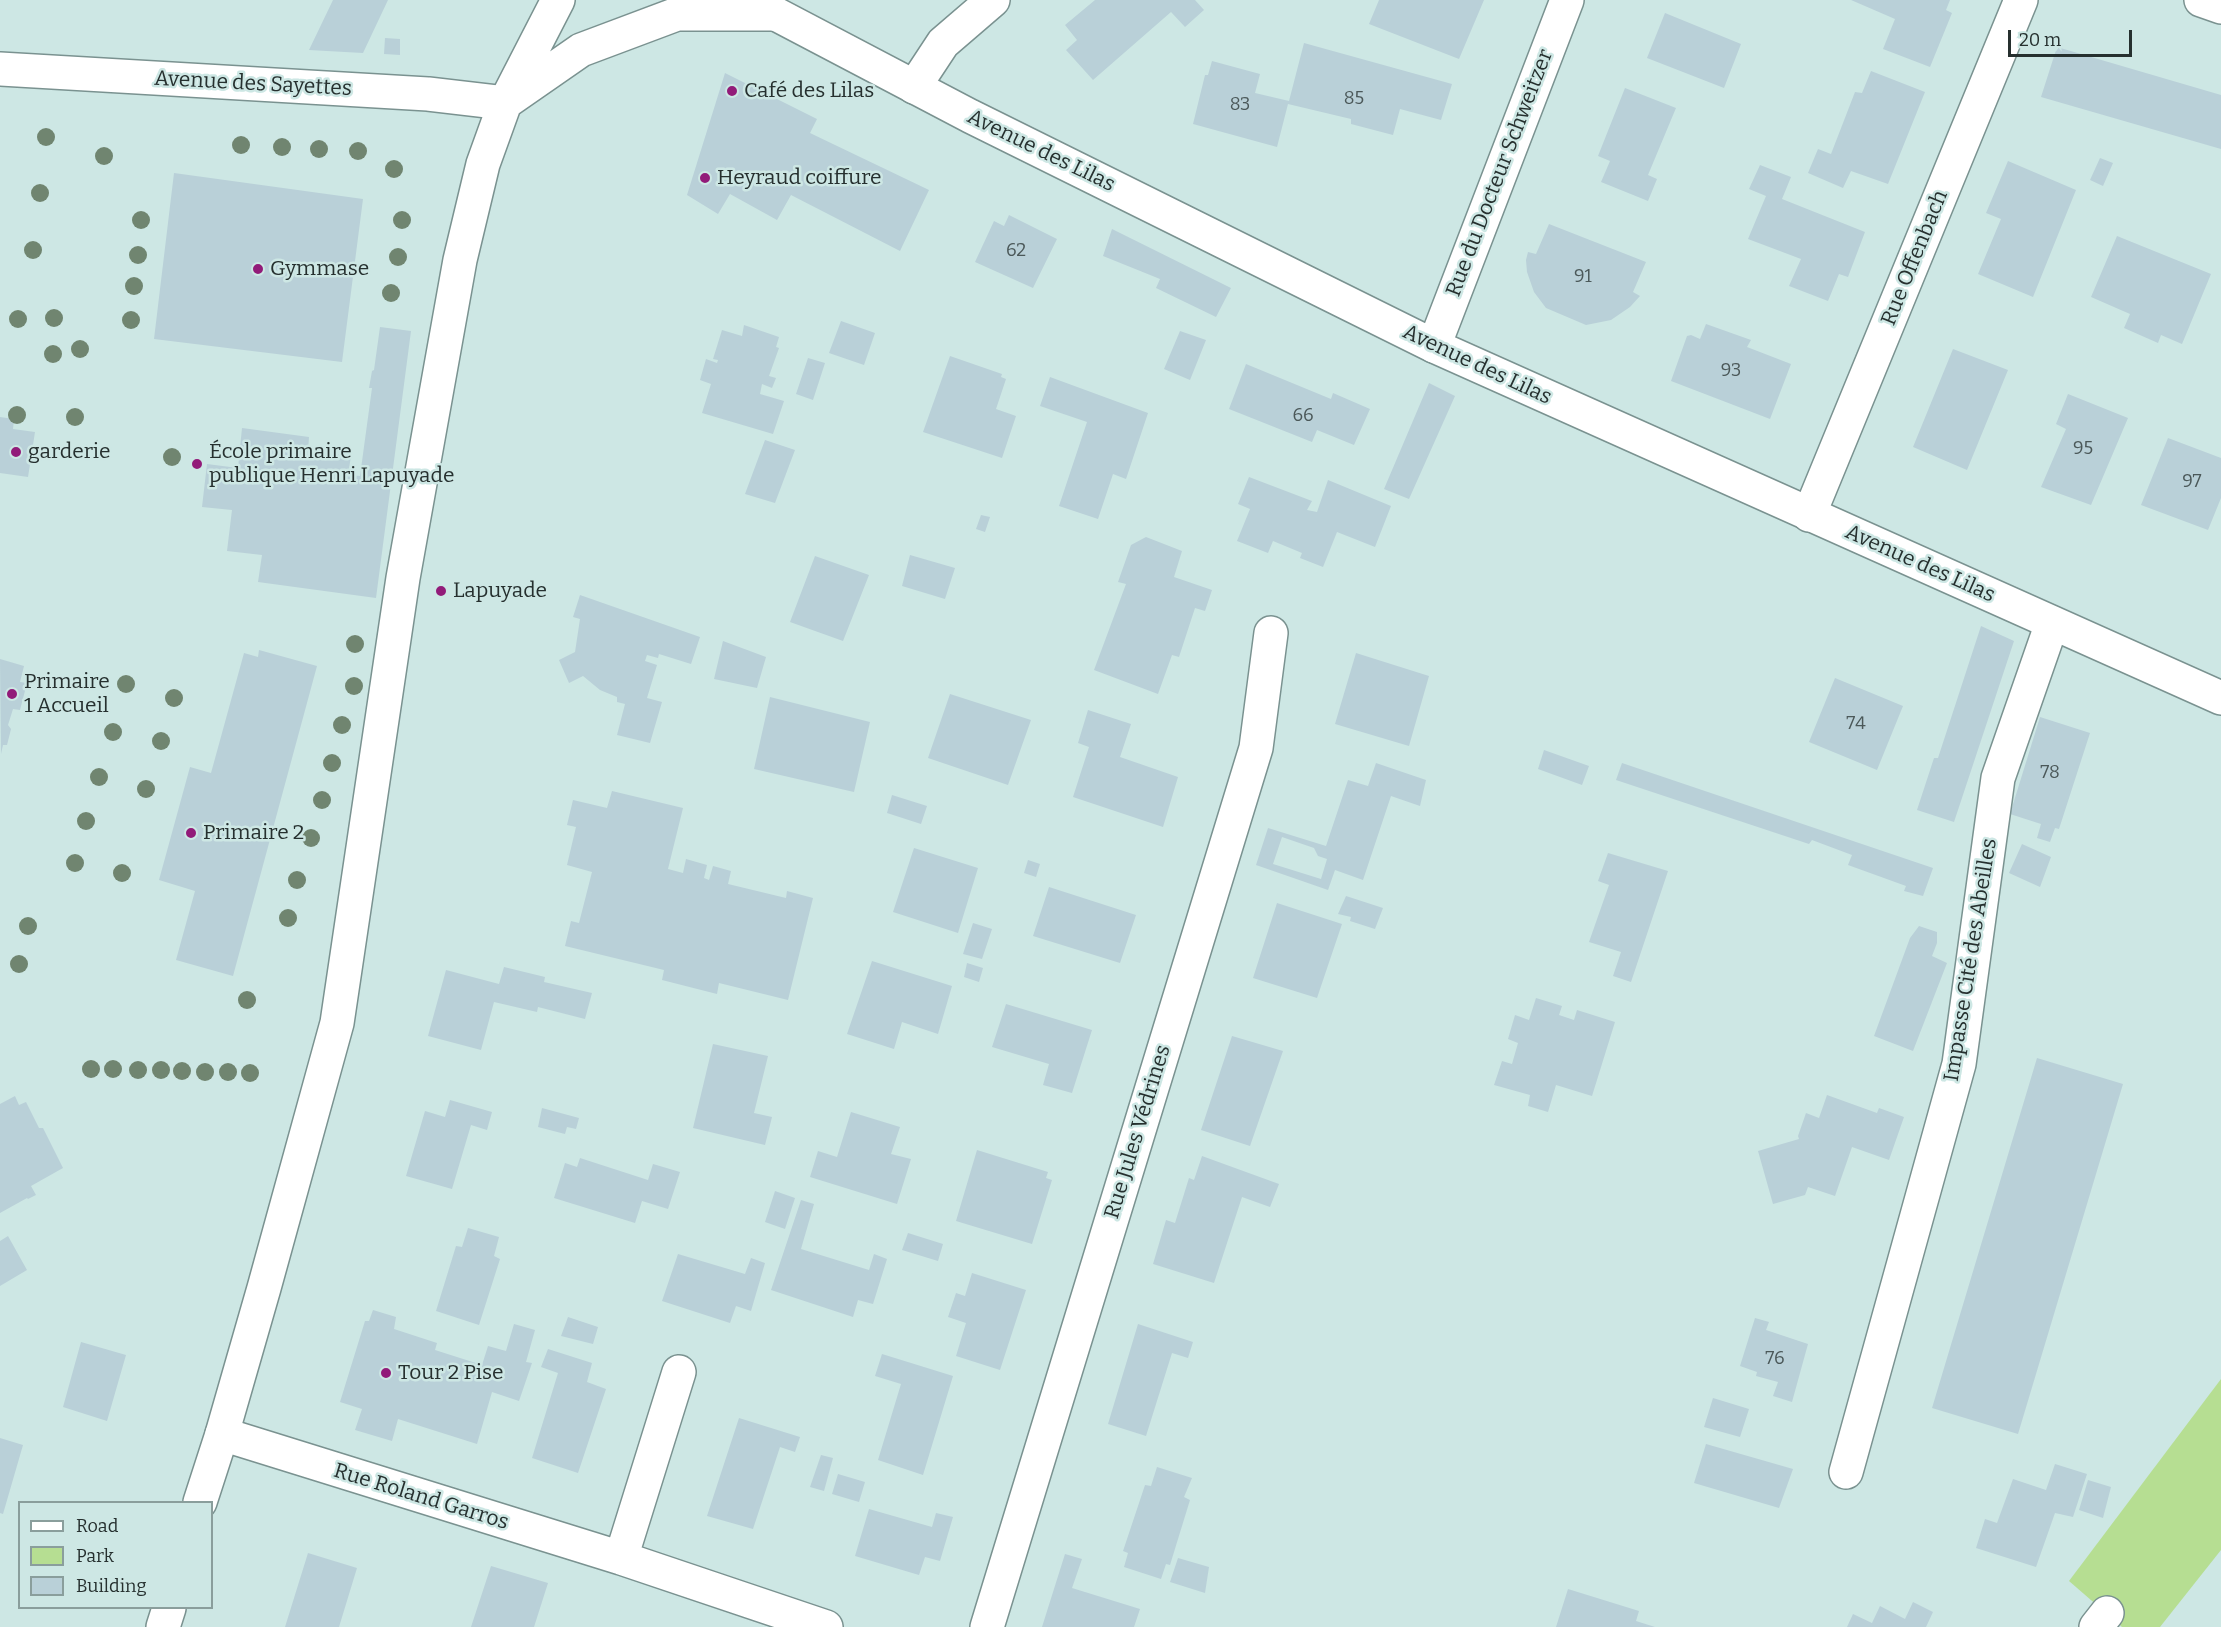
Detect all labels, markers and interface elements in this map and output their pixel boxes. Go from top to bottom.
scale bar [2011,18,2136,56]
text: 20 m [2019,29,2061,51]
street label: Rue du Docteur Schweitzer [1441,46,1559,300]
street label: Avenue des Sayettes [154,66,352,102]
place label: Café des Lilas [744,78,874,104]
marker: Café des Lilas [725,84,739,98]
house number: 85 [1344,88,1364,110]
house number: 83 [1230,94,1250,116]
street label: Avenue des Lilas [963,104,1119,198]
place label: Heyraud coiffure [717,165,882,191]
marker: Heyraud coiffure [698,171,712,185]
street label: Rue Offenbach [1876,187,1954,329]
house number: 62 [1006,240,1026,262]
place label: Gymmase [270,256,369,282]
marker: Gymmase [251,262,265,276]
house number: 91 [1574,266,1592,288]
street label: Avenue des Lilas [1399,320,1555,410]
house number: 93 [1721,360,1741,382]
house number: 66 [1292,405,1314,427]
house number: 95 [2073,438,2093,460]
place label: garderie [28,439,110,465]
place label: École primaire publique Henri Lapuyade [209,439,455,489]
marker: garderie [9,445,23,459]
marker: École primaire publique Henri Lapuyade [190,457,204,471]
house number: 97 [2182,471,2202,493]
street label: Avenue des Lilas [1841,520,1999,608]
place label: Lapuyade [453,578,547,604]
marker: Lapuyade [434,584,448,598]
place label: Primaire 1 Accueil [24,669,110,719]
marker: Primaire 1 Accueil [5,687,19,701]
house number: 74 [1846,713,1866,735]
house number: 78 [2040,762,2060,784]
place label: Primaire 2 [203,820,304,846]
marker: Primaire 2 [184,826,198,840]
street label: Impasse Cité des Abeilles [1939,837,2003,1083]
street label: Rue Jules Védrines [1100,1042,1176,1222]
house number: 76 [1765,1348,1785,1370]
place label: Tour 2 Pise [398,1360,504,1386]
marker: Tour 2 Pise [379,1366,393,1380]
street label: Rue Roland Garros [331,1458,511,1536]
legend [18,1501,213,1609]
text: Road [76,1515,118,1537]
text: Park [76,1545,114,1567]
text: Building [76,1575,147,1597]

